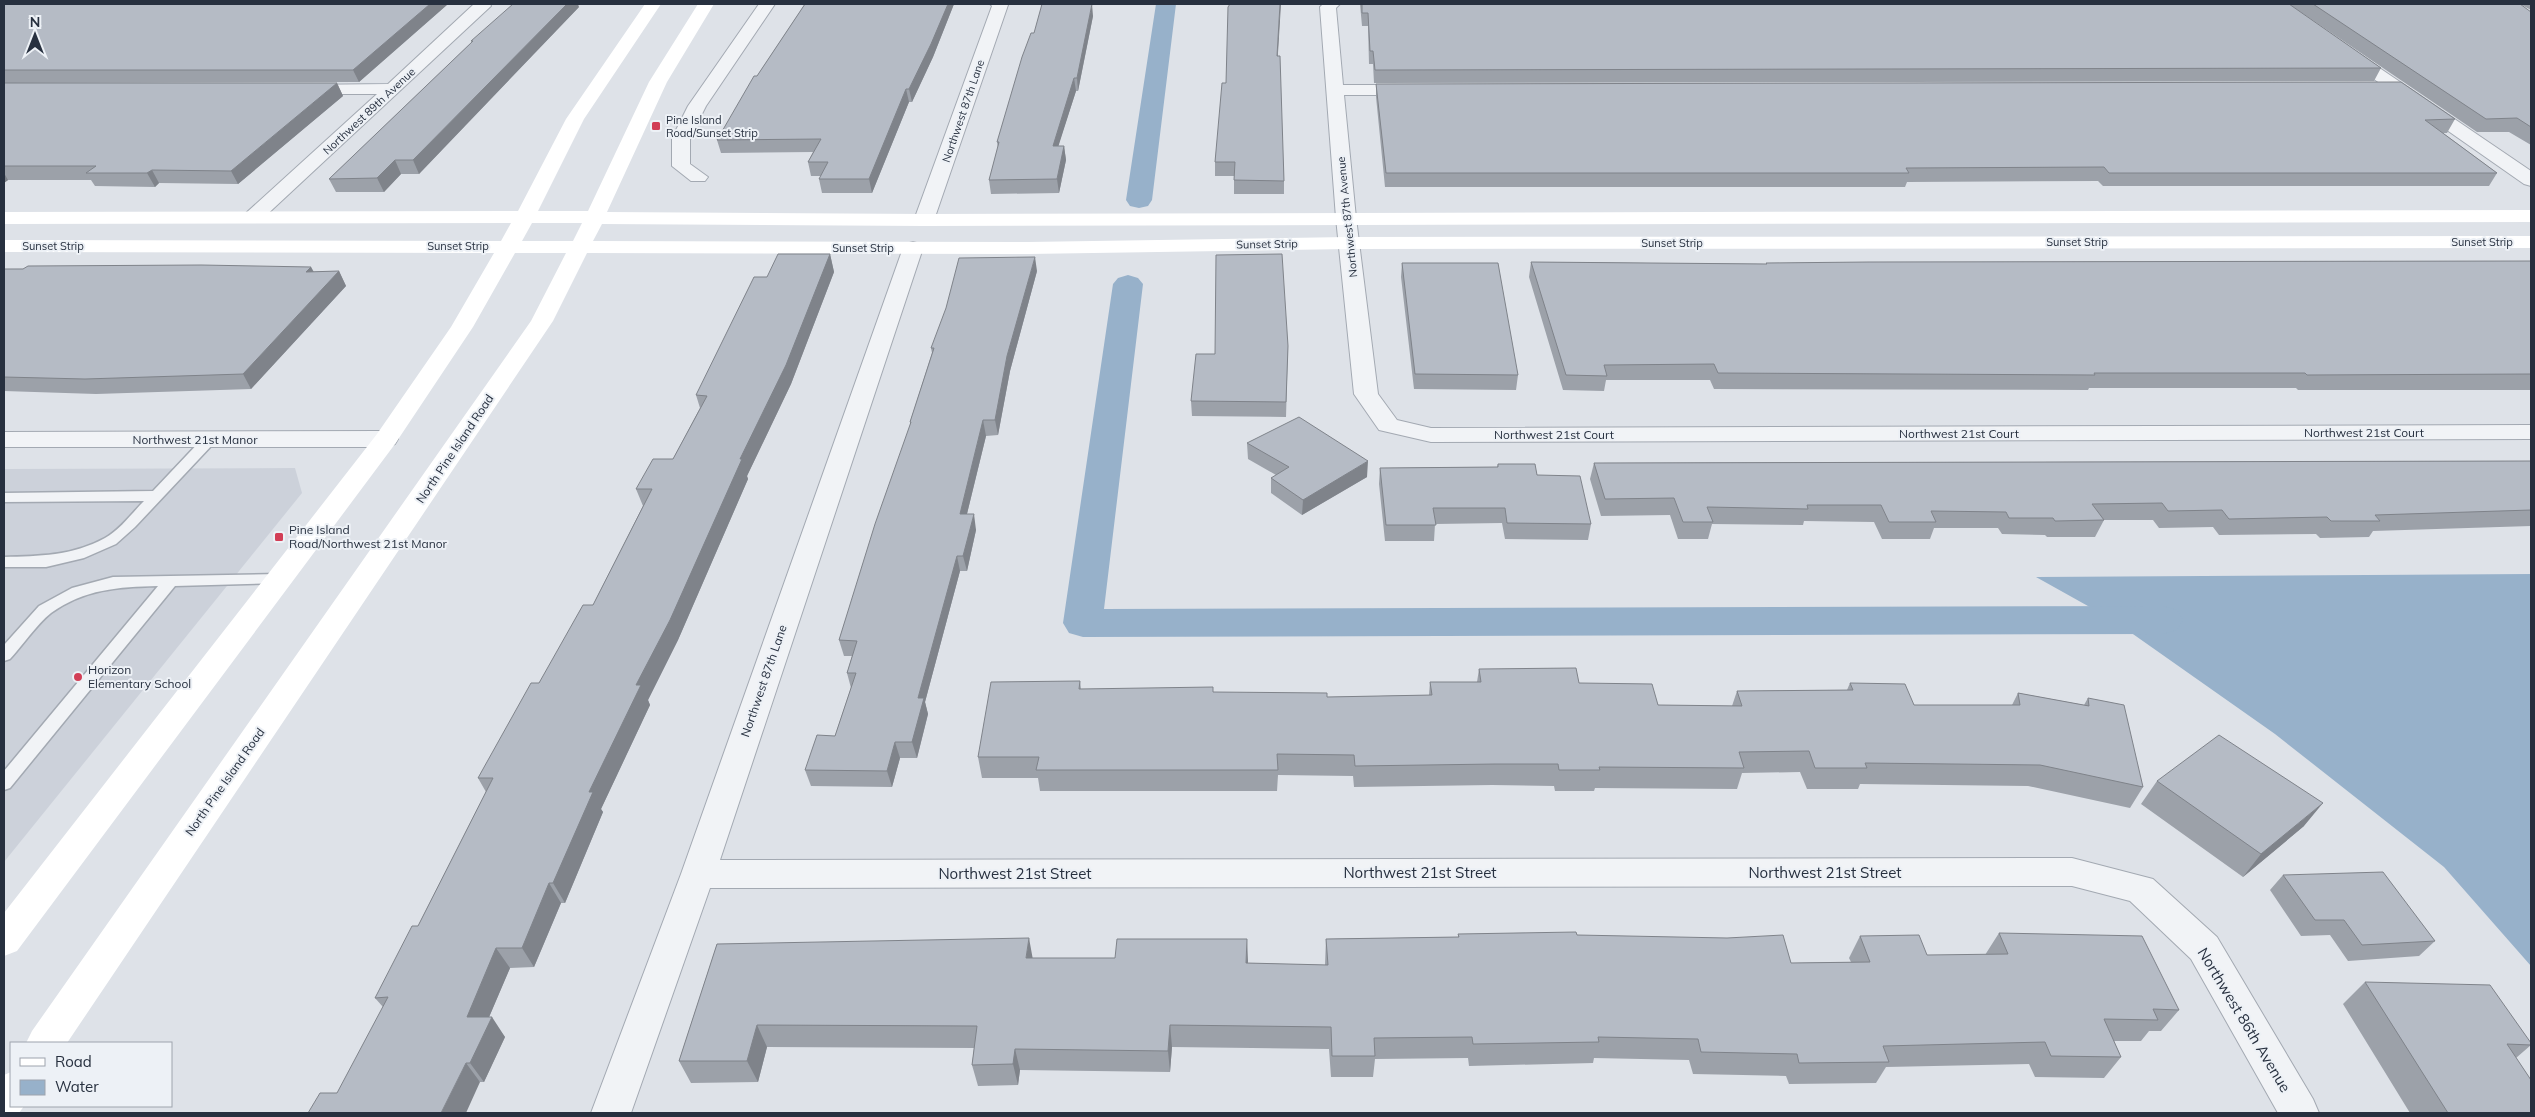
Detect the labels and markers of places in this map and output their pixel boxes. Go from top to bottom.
place label: Pine Island Road/Sunset Strip [666,113,758,140]
marker: Pine Island Road/Sunset Strip [650,120,662,132]
place label: Pine Island Road/Northwest 21st Manor [289,522,448,551]
marker: Pine Island Road/Northwest 21st Manor [273,531,285,543]
place label: Horizon Elementary School [88,662,191,691]
marker: Horizon Elementary School [72,671,84,683]

